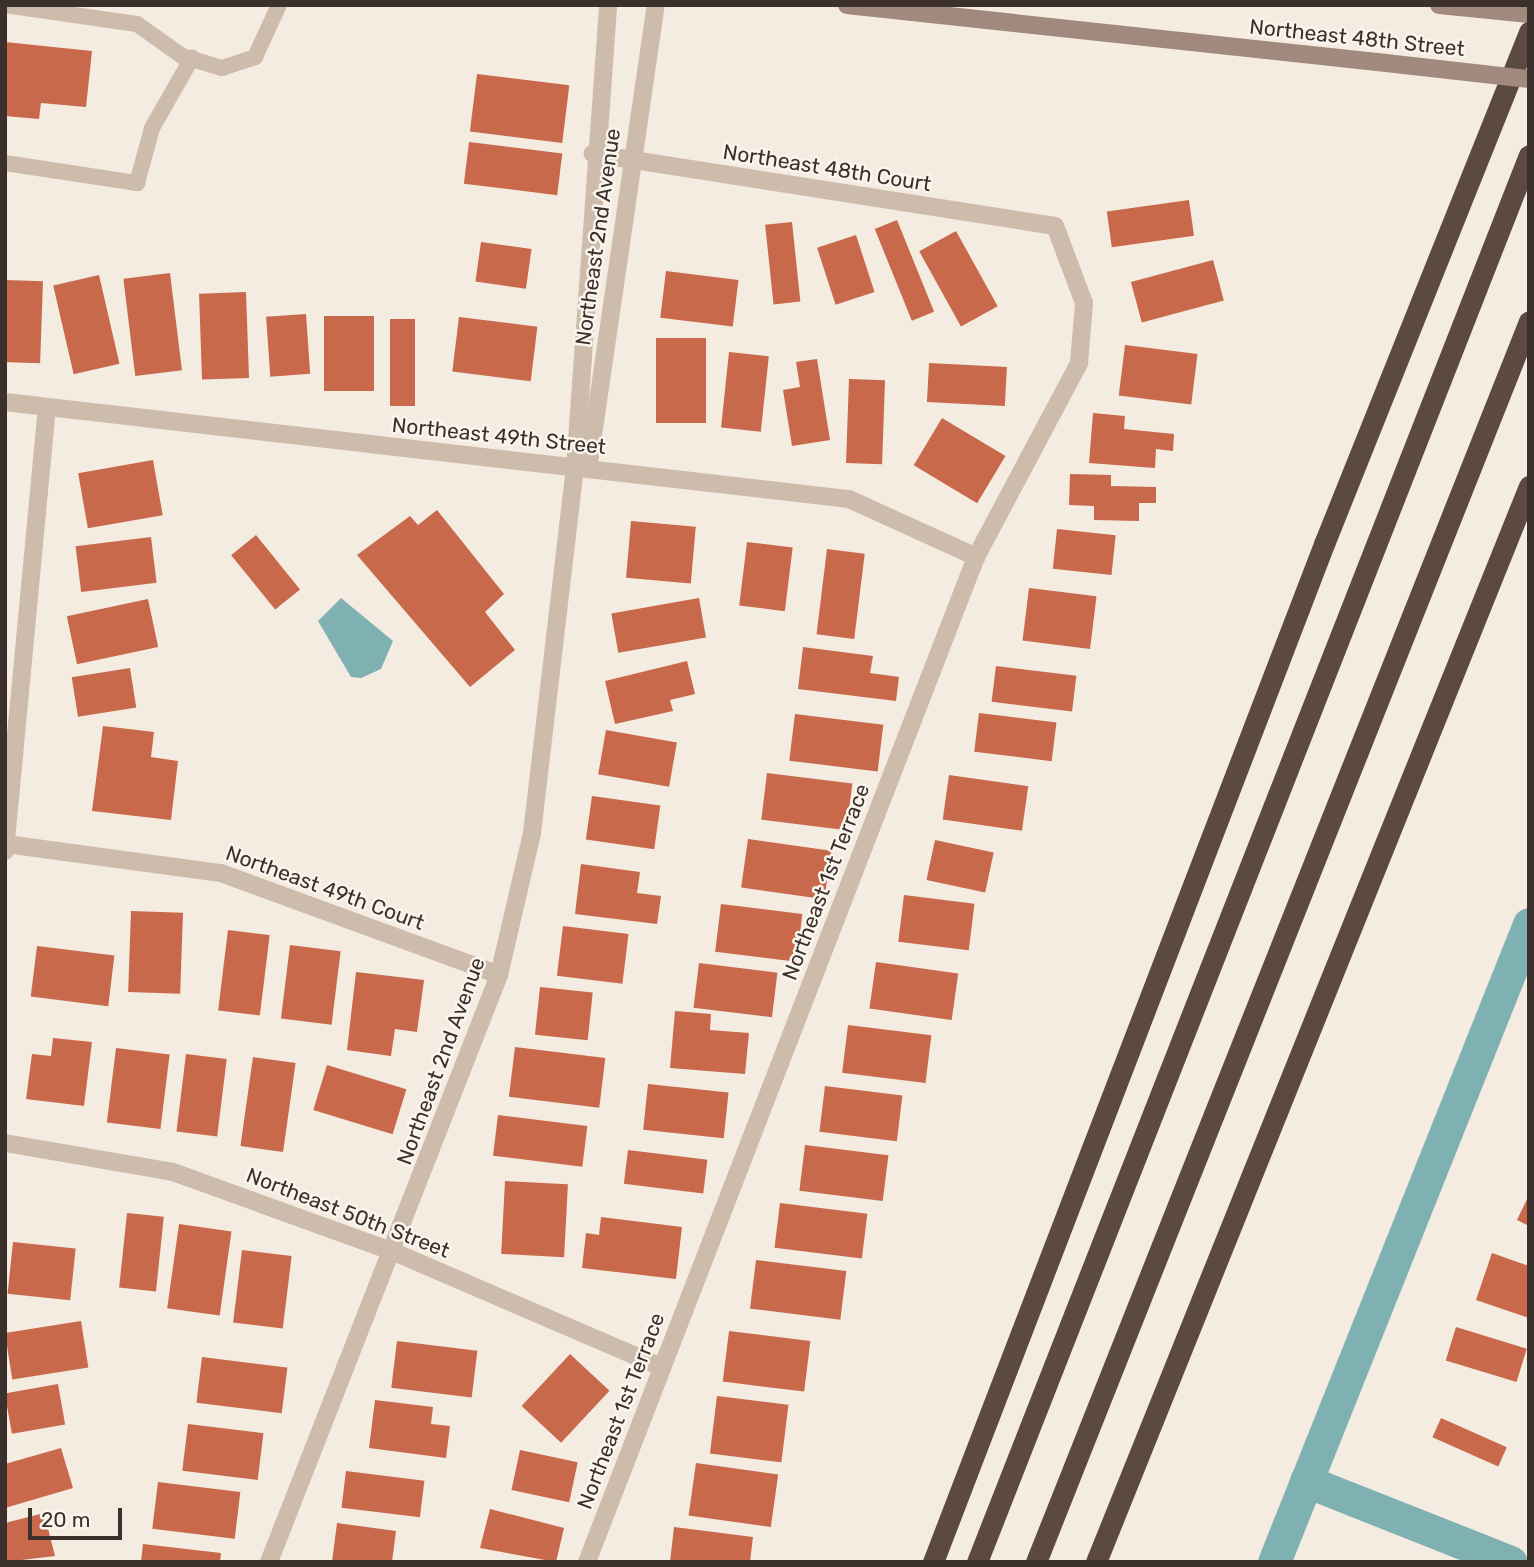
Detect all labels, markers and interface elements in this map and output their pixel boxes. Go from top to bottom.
street label: Northeast 48th Street [1248,14,1466,62]
street label: Northeast 2nd Avenue [570,127,626,347]
street label: Northeast 48th Court [721,139,933,197]
street label: Northeast 49th Street [391,412,607,460]
street label: Northeast 1st Terrace [777,780,875,984]
street label: Northeast 49th Court [222,840,428,936]
street label: Northeast 2nd Avenue [392,954,490,1168]
street label: Northeast 50th Street [243,1163,453,1263]
street label: Northeast 1st Terrace [572,1309,670,1513]
scale bar [32,1494,126,1538]
text: 20 m [41,1507,90,1532]

